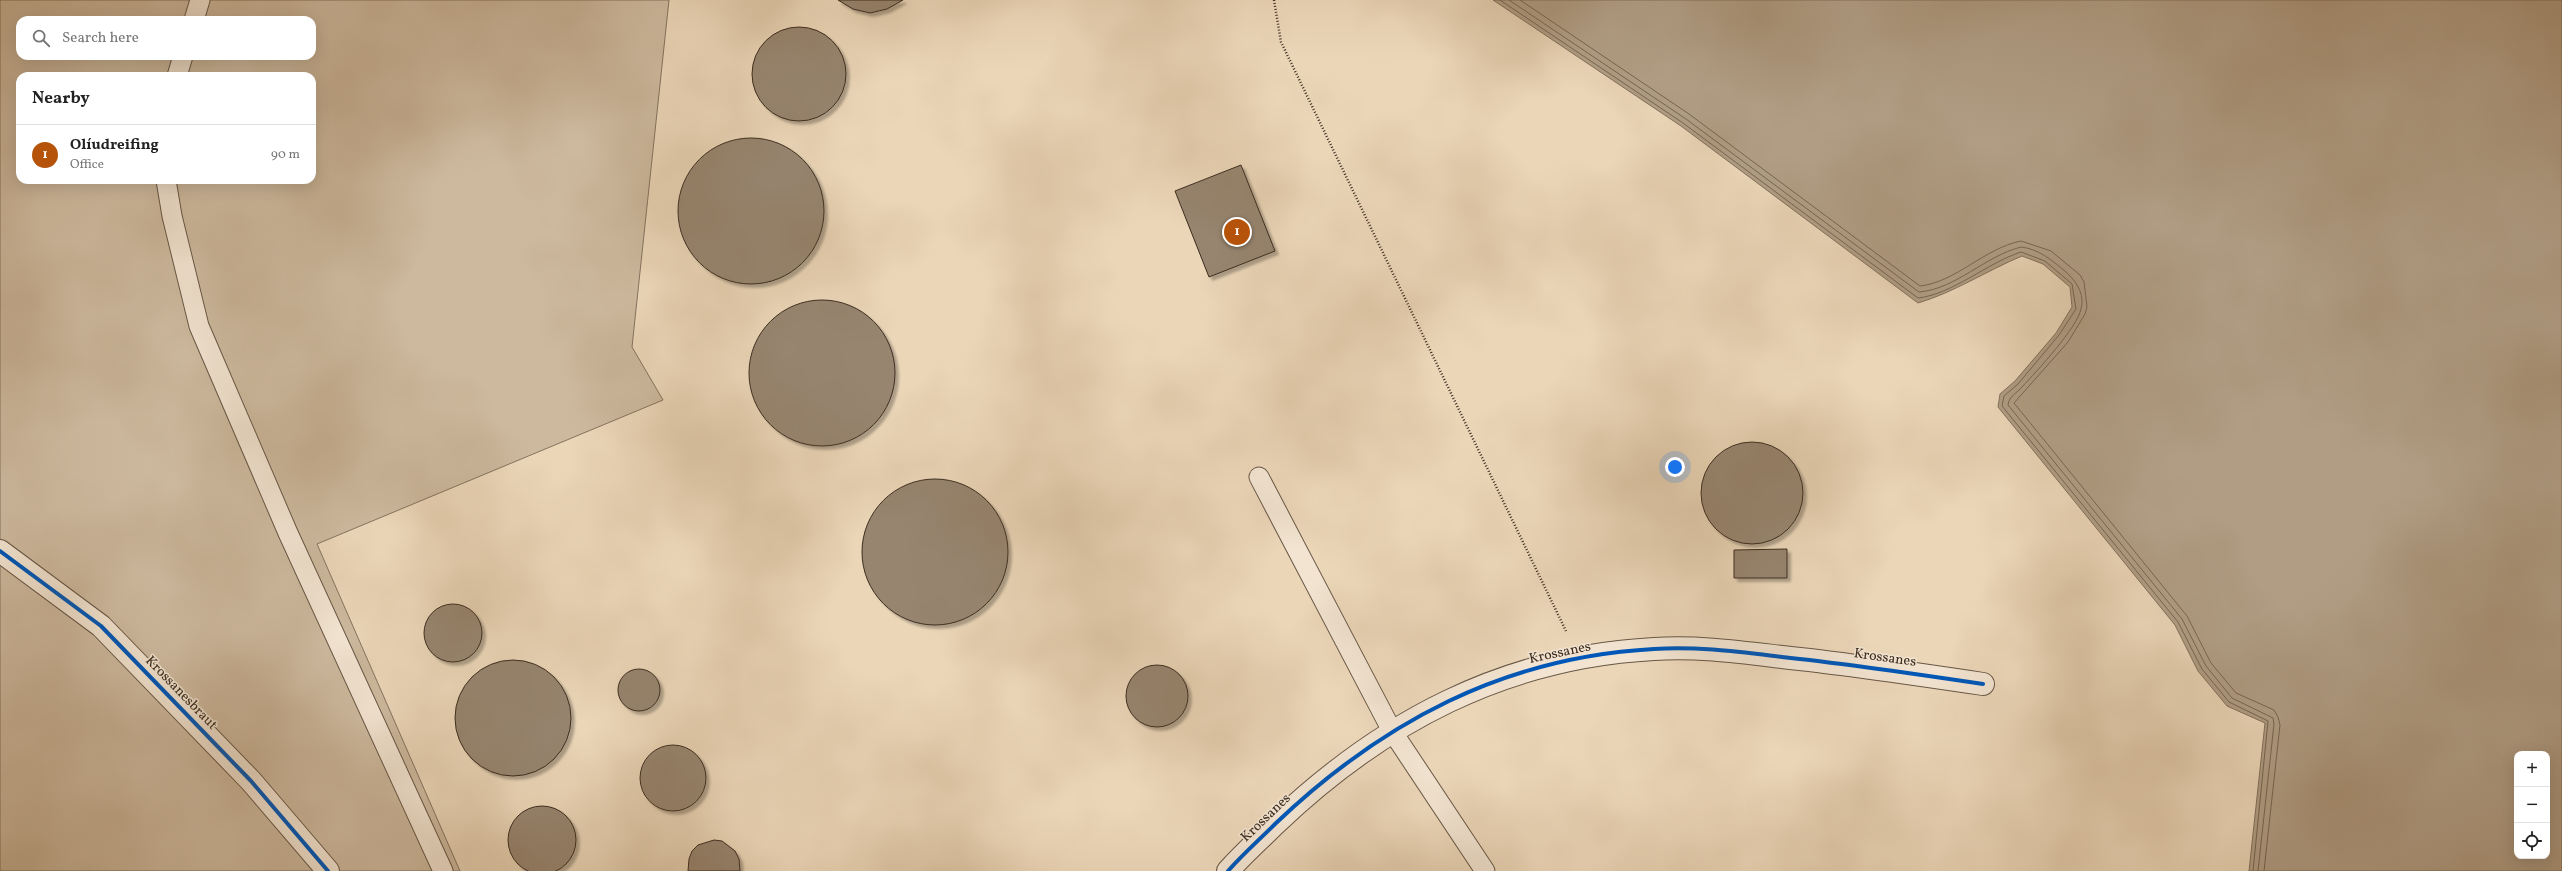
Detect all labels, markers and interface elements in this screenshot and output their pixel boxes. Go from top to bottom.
search box [16,16,316,60]
icon: search [30,27,52,49]
text: Search here [62,28,139,49]
text: Nearby [32,87,90,110]
text: Olíudreifing [70,135,159,156]
text: 1 [42,146,48,164]
text: 90 m [271,146,300,164]
text: Office [70,156,104,174]
pin: 1 [1224,217,1250,247]
your location [1665,457,1685,477]
street label: Krossanes [1527,637,1593,669]
street label: Krossanes [1853,644,1917,672]
street label: Krossanesbraut [141,652,221,734]
map controls [2514,751,2550,859]
button: + [2514,751,2550,787]
button: − [2514,787,2550,823]
street label: Krossanes [1237,789,1295,847]
button: locate [2514,823,2550,859]

